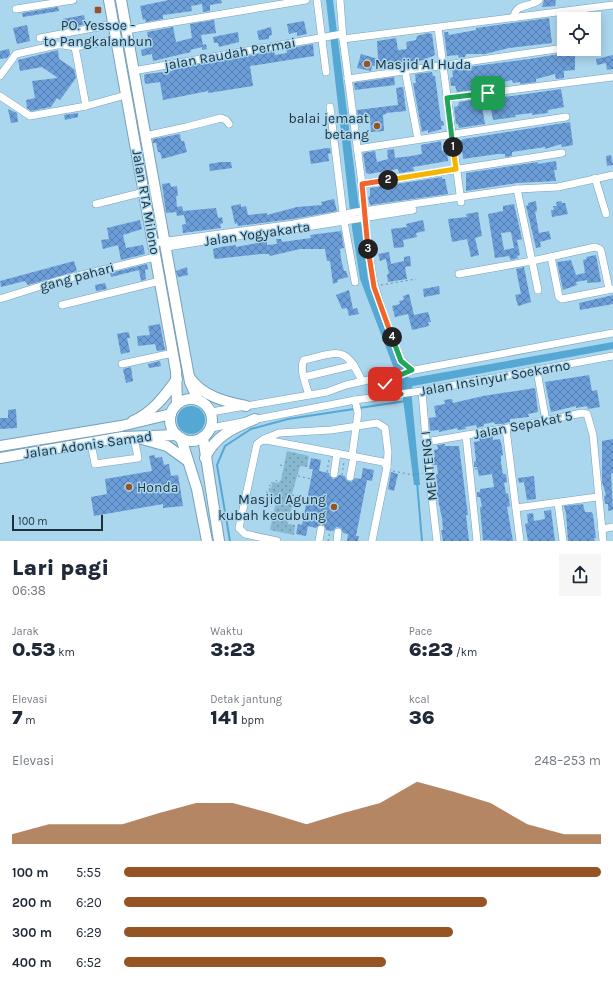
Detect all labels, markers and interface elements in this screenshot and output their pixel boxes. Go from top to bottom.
marker: PO. Yessoe - to Pangkalanbun [93,5,103,15]
map controls [557,12,601,56]
button: locate [557,12,601,56]
place label: PO. Yessoe - to Pangkalanbun [44,17,152,50]
street label: jalan Raudah Permai [161,34,297,74]
place label: Masjid Al Huda [375,56,471,73]
marker: Masjid Al Huda [362,59,372,69]
pin [471,76,505,110]
icon: arrive [477,82,499,104]
place label: balai jemaat betang [289,110,369,143]
marker: balai jemaat betang [372,121,382,131]
pin: 1 [443,137,463,157]
text: 1 [451,140,455,153]
street label: Jalan RTA Milono [128,148,164,256]
pin: 2 [378,170,398,190]
text: 2 [385,173,391,186]
street label: Jalan Yogyakarta [203,218,311,250]
pin: 3 [358,239,378,259]
text: 3 [365,242,371,255]
street label: gang pahari [38,259,116,295]
pin: 4 [382,327,402,347]
text: 4 [389,330,395,343]
street label: Jalan Insinyur Soekarno [418,356,572,400]
pin [368,367,402,401]
icon: check [374,373,396,395]
street label: Jalan Sepakat 5 [472,407,574,443]
street label: Jalan Adonis Samad [23,428,153,462]
street label: MENTENG I [417,430,441,502]
place label: Honda [137,479,178,496]
marker: Honda [124,482,134,492]
place label: Masjid Agung kubah kecubung [218,491,326,524]
marker: Masjid Agung kubah kecubung [329,502,339,512]
scale bar [12,513,103,532]
text: 100 m [18,515,48,528]
button: share [559,554,601,596]
text: Lari pagi [12,555,109,581]
text: 06:38 [12,583,46,598]
text: Jarak [12,625,39,638]
text: Waktu [210,625,243,638]
text: Pace [409,625,432,638]
text: 0.53 [12,638,56,661]
text: 3:23 [210,638,255,661]
text: 6:23 [409,638,453,661]
text: km [56,646,75,659]
text: /km [453,646,477,659]
text: Elevasi [12,693,48,706]
text: Detak jantung [210,693,282,706]
text: kcal [409,693,430,706]
text: 7 [12,706,23,729]
text: 141 [210,706,238,729]
text: 36 [409,706,435,729]
text: m [23,714,35,727]
text: bpm [238,714,264,727]
text: Elevasi [12,753,54,768]
text: 248–253 m [534,753,601,768]
text: 100 m [12,865,49,880]
text: 5:55 [76,865,101,880]
text: 200 m [12,895,52,910]
text: 6:20 [76,895,102,910]
text: 300 m [12,925,52,940]
text: 6:29 [76,925,102,940]
text: 400 m [12,955,52,970]
text: 6:52 [76,955,101,970]

